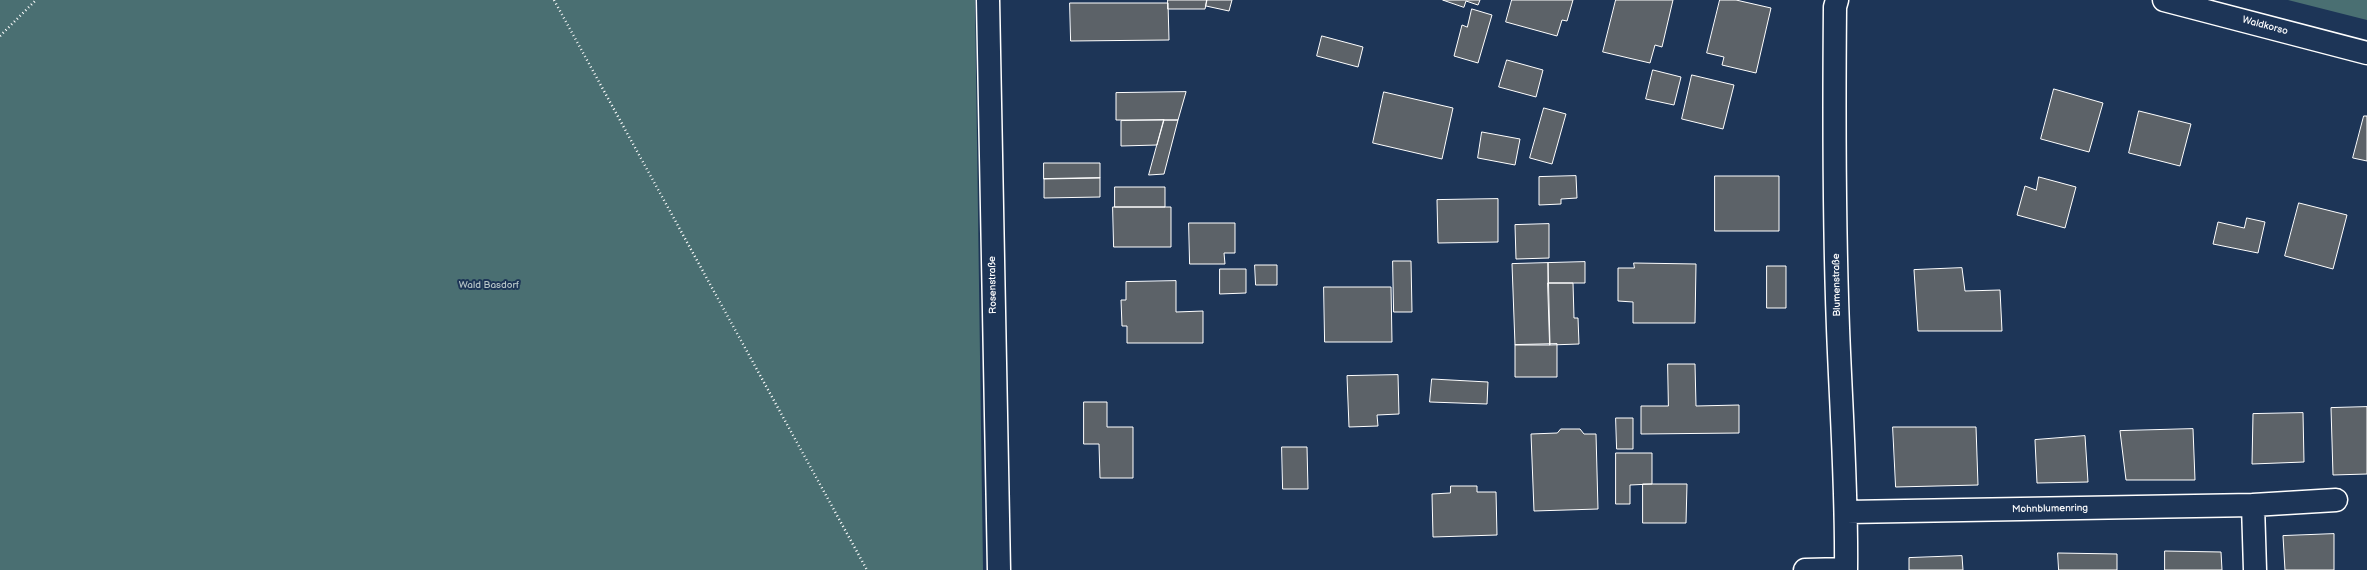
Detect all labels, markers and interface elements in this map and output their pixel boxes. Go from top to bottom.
street label: Waldkorso [2241,14,2289,38]
street label: Blumenstraße [1830,253,1844,317]
street label: Rosenstraße [986,256,1000,314]
park label: Wald Basdorf [459,279,519,291]
street label: Mohnblumenring [2012,502,2088,516]

